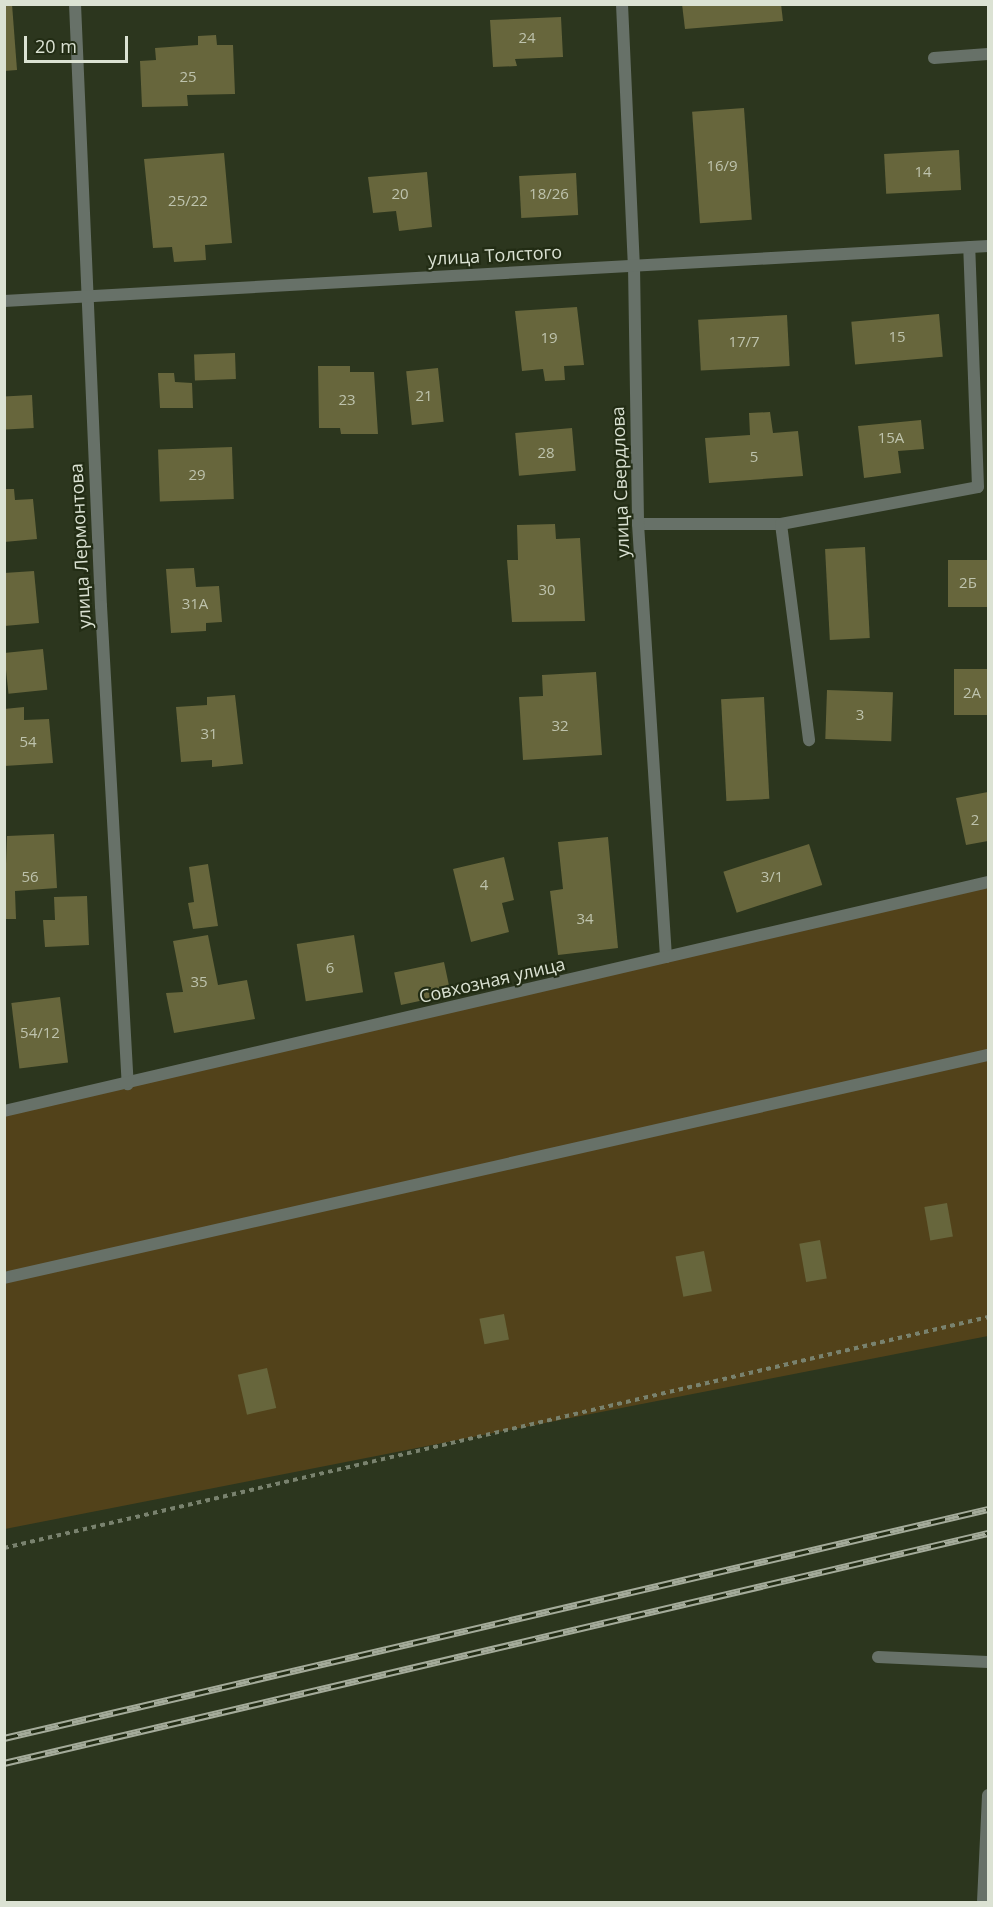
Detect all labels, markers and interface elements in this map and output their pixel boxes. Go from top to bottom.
scale bar [27,24,130,62]
house number: 24 [518,29,536,47]
text: 20 m [35,34,77,58]
house number: 25 [179,68,197,86]
house number: 16/9 [706,157,738,175]
house number: 14 [914,163,932,181]
house number: 20 [391,185,409,203]
house number: 18/26 [529,185,569,203]
house number: 25/22 [168,192,208,210]
street label: улица Толстого [427,241,563,269]
house number: 15 [888,328,906,346]
house number: 19 [540,329,558,347]
house number: 17/7 [728,333,760,351]
house number: 21 [415,387,433,405]
house number: 23 [338,391,356,409]
street label: улица Свердлова [607,406,633,558]
house number: 15А [878,429,904,447]
house number: 28 [537,444,555,462]
house number: 5 [750,448,758,466]
street label: улица Лермонтова [65,463,95,629]
house number: 29 [188,466,206,484]
house number: 2Б [959,574,977,592]
house number: 30 [538,581,556,599]
house number: 31А [182,595,208,613]
house number: 2А [963,684,981,702]
house number: 3 [856,706,864,724]
house number: 32 [551,717,569,735]
house number: 31 [200,725,218,743]
house number: 54 [19,733,37,751]
house number: 2 [971,811,979,829]
house number: 56 [21,868,39,886]
house number: 3/1 [761,868,783,886]
house number: 4 [480,876,488,894]
house number: 34 [576,910,594,928]
street label: Совхозная улица [417,953,567,1007]
house number: 6 [326,959,334,977]
house number: 35 [190,973,208,991]
house number: 54/12 [20,1024,60,1042]

